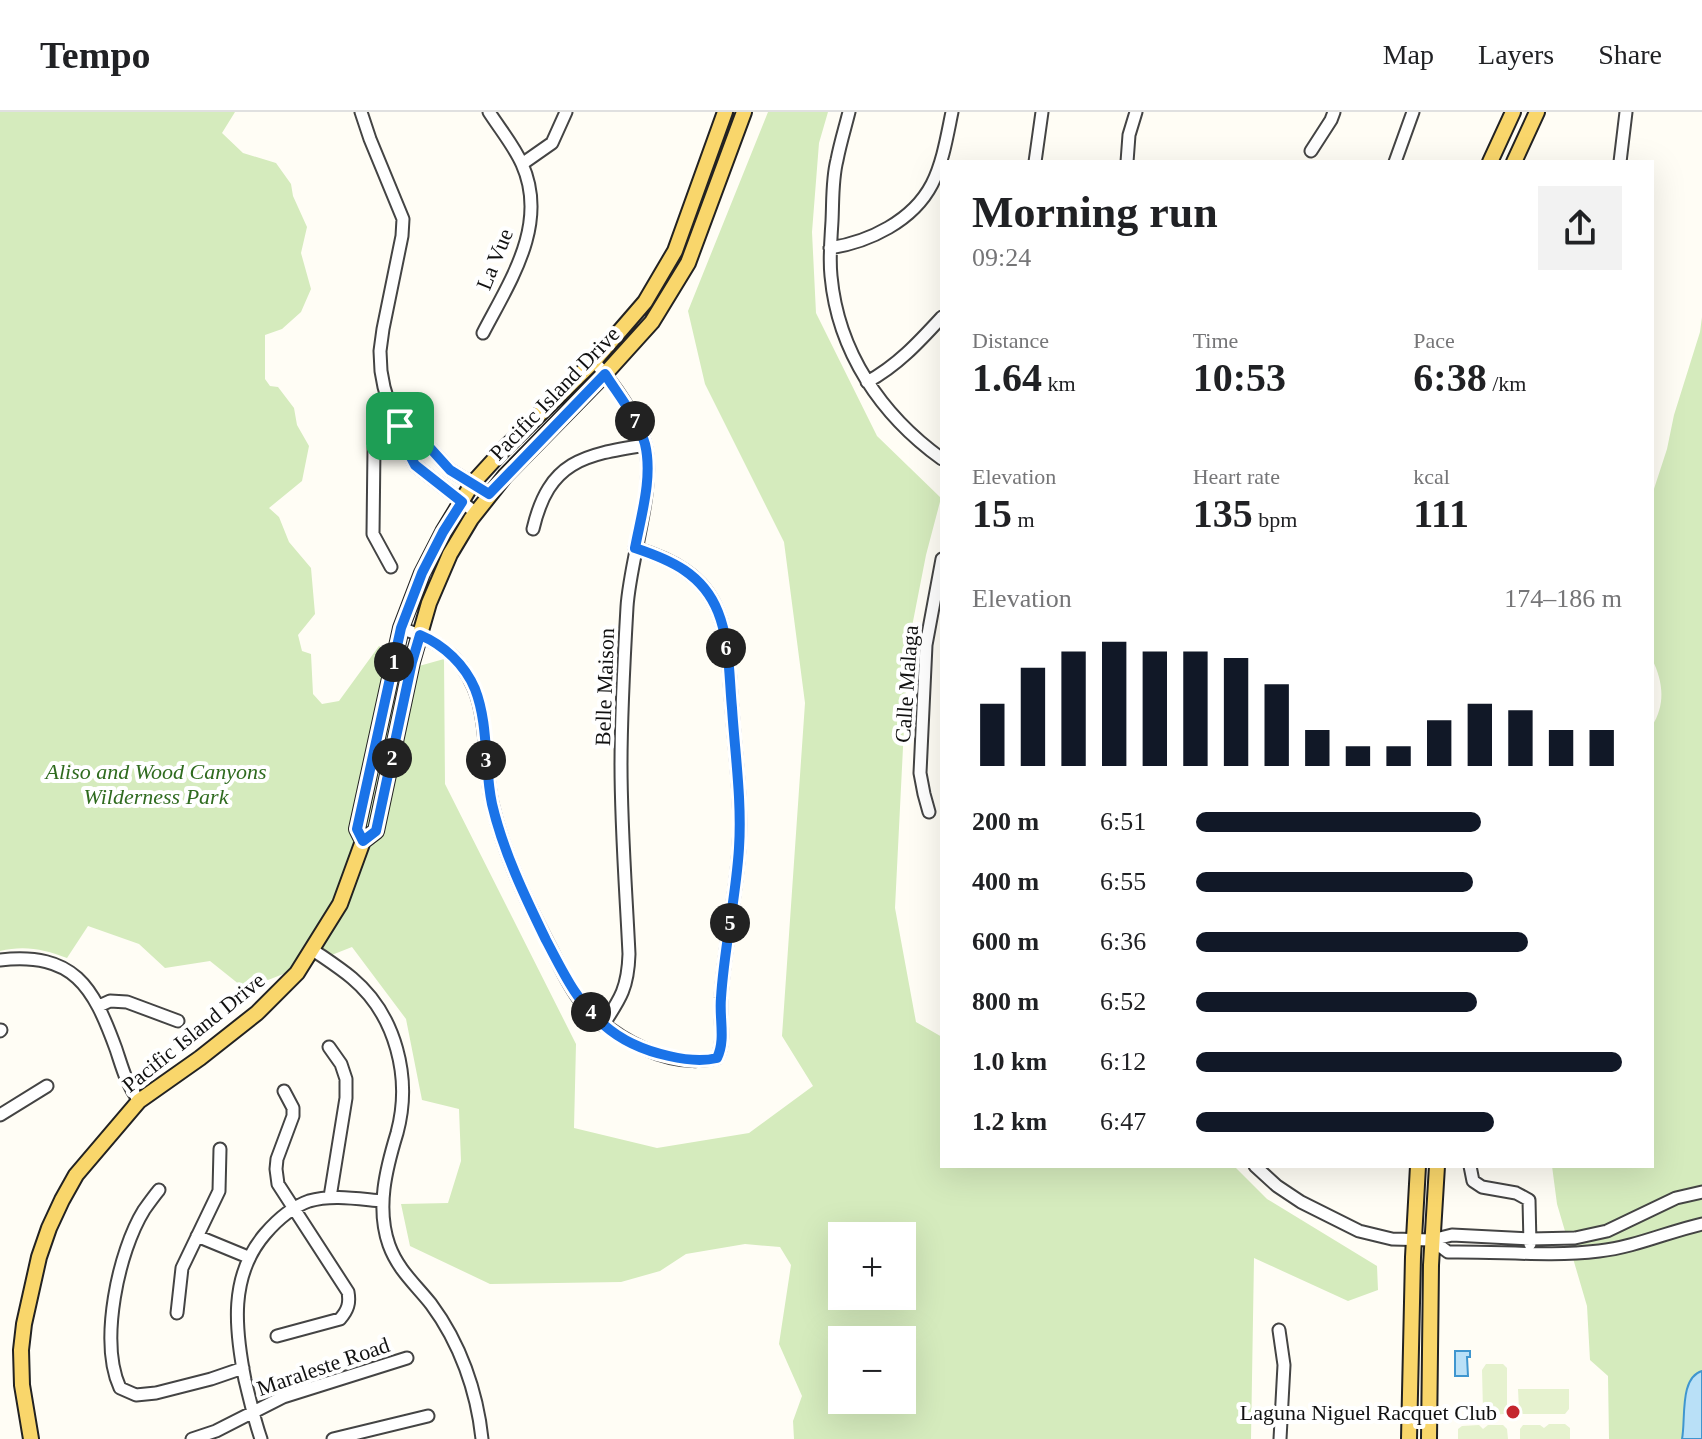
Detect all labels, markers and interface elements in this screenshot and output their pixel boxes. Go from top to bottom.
text: Tempo [40,34,151,76]
text: Map [1383,39,1434,70]
text: Layers [1478,39,1554,70]
text: Share [1598,39,1662,70]
button: share [1538,186,1622,270]
text: Morning run [972,188,1218,237]
street label: La Vue [471,225,518,293]
text: 09:24 [972,243,1031,272]
street label: Pacific Island Drive [484,321,624,465]
text: Distance [972,328,1049,353]
text: Time [1193,328,1238,353]
text: Pace [1413,328,1455,353]
text: 1.64 [972,355,1042,400]
text: 10:53 [1193,355,1286,400]
text: 6:38 [1413,355,1487,400]
text: km [1042,371,1076,396]
text: /km [1487,371,1526,396]
pin [366,392,434,460]
pin: 7 [615,401,655,441]
icon: arrive [378,404,422,448]
text: 7 [630,408,641,433]
text: Elevation [972,464,1056,489]
text: Heart rate [1193,464,1280,489]
text: kcal [1413,464,1450,489]
text: 15 [972,491,1012,536]
text: 135 [1193,491,1253,536]
text: 111 [1413,491,1469,536]
text: m [1012,507,1035,532]
text: bpm [1253,507,1297,532]
text: Elevation [972,584,1072,613]
text: 174–186 m [1504,584,1622,613]
street label: Calle Malaga [890,624,923,744]
street label: Belle Maison [590,628,619,746]
pin: 6 [706,628,746,668]
text: 6 [721,635,732,660]
pin: 1 [374,642,414,682]
text: 1 [389,649,400,674]
pin: 2 [372,738,412,778]
pin: 3 [466,740,506,780]
text: 2 [387,745,398,770]
text: 3 [481,747,492,772]
park label: Aliso and Wood Canyons Wilderness Park [43,759,267,809]
text: 200 m [972,807,1039,836]
text: 6:51 [1100,807,1146,836]
text: 400 m [972,867,1039,896]
text: 6:55 [1100,867,1146,896]
pin: 5 [710,903,750,943]
text: 5 [725,910,736,935]
text: 600 m [972,927,1039,956]
text: 6:36 [1100,927,1146,956]
street label: Pacific Island Drive [117,967,270,1097]
text: 800 m [972,987,1039,1016]
text: 6:52 [1100,987,1146,1016]
pin: 4 [571,992,611,1032]
text: 4 [586,999,597,1024]
text: 1.0 km [972,1047,1047,1076]
text: 6:12 [1100,1047,1146,1076]
text: 1.2 km [972,1107,1047,1136]
text: 6:47 [1100,1107,1146,1136]
map controls [828,1222,916,1414]
button: + [828,1222,916,1310]
button: − [828,1326,916,1414]
street label: Maraleste Road [254,1332,393,1401]
place label: Laguna Niguel Racquet Club [1240,1400,1497,1425]
marker: Laguna Niguel Racquet Club [1504,1403,1522,1421]

